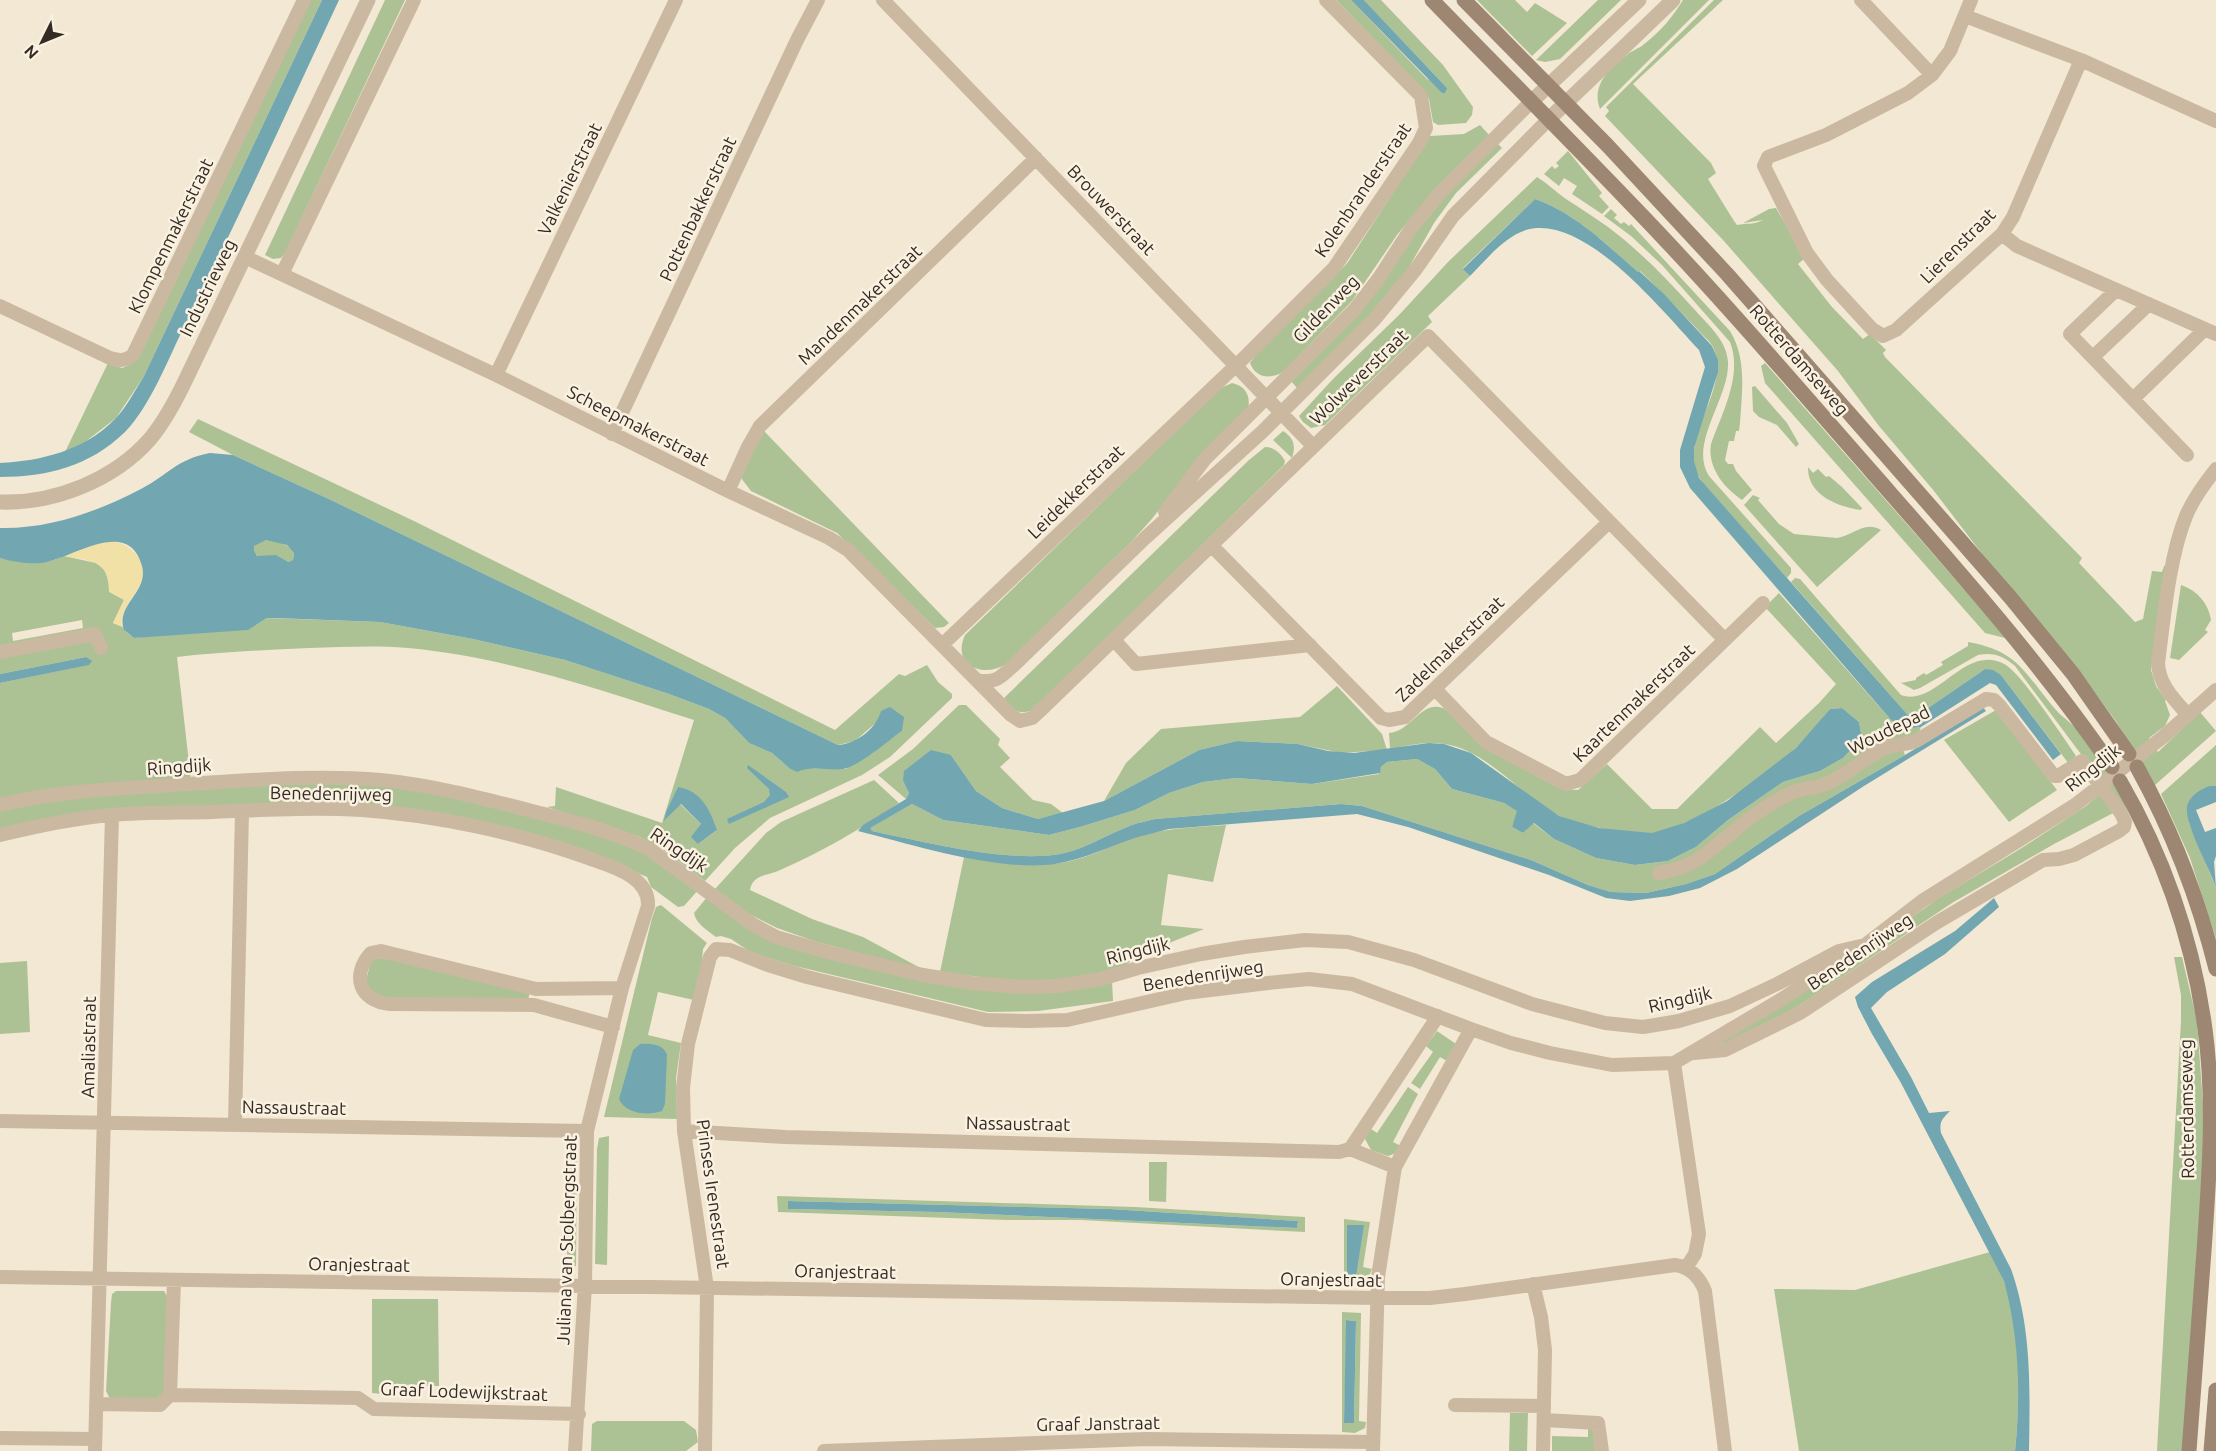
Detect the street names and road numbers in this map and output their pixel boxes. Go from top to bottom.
street label: Valkenierstraat [533,119,605,238]
street label: Kolenbranderstraat [1310,119,1415,260]
street label: Pottenbakkerstraat [655,133,739,284]
street label: Klompenmakerstraat [124,155,216,316]
street label: Brouwerstraat [1064,160,1160,258]
street label: Lierenstraat [1916,204,1999,287]
street label: Industrieweg [175,236,239,340]
street label: Mandenmakerstraat [794,240,925,368]
street label: Gildenweg [1288,270,1362,346]
street label: Rotterdamseweg [1746,300,1853,419]
street label: Wolweverstraat [1305,325,1411,428]
street label: Scheepmakerstraat [564,381,713,469]
street label: Leidekkerstraat [1023,440,1128,542]
street label: Zadelmakerstraat [1391,592,1507,705]
street label: Kaartenmakerstraat [1568,639,1698,765]
street label: Woudepad [1845,701,1932,757]
street label: Ringdijk [2061,739,2124,795]
street label: Ringdijk [146,754,212,778]
street label: Benedenrijweg [270,782,392,804]
street label: Ringdijk [647,823,712,876]
street label: Benedenrijweg [1803,909,1916,994]
street label: Ringdijk [1104,933,1172,968]
street label: Benedenrijweg [1141,956,1265,994]
street label: Ringdijk [1646,982,1714,1016]
street label: Amaliastraat [77,996,99,1098]
street label: Rotterdamseweg [2175,1039,2197,1179]
street label: Nassaustraat [242,1096,346,1118]
street label: Nassaustraat [966,1112,1070,1134]
street label: Prinses Irenestraat [694,1118,734,1270]
street label: Juliana van Stolbergstraat [552,1135,580,1345]
street label: Oranjestraat [308,1253,410,1275]
street label: Oranjestraat [794,1260,896,1282]
street label: Oranjestraat [1280,1268,1382,1290]
street label: Graaf Lodewijkstraat [380,1378,548,1404]
street label: Graaf Janstraat [1036,1412,1160,1434]

